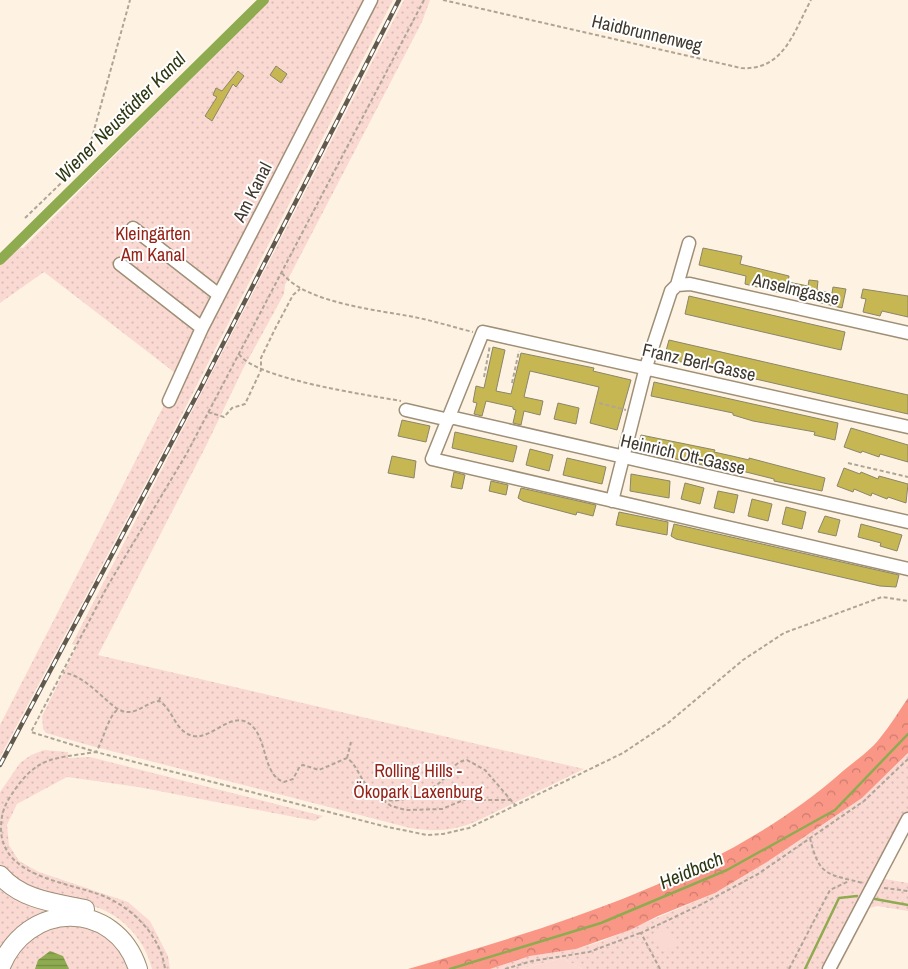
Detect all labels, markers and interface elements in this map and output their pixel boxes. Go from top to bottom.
street label: Haidbrunnenweg [589,8,705,58]
water label: Wiener Neustädter Kanal [49,46,191,188]
street label: Am Kanal [226,158,278,227]
park label: Kleingärten Am Kanal [115,221,191,267]
street label: Anselmgasse [749,267,842,311]
street label: Franz Berl-Gasse [640,337,758,387]
street label: Heinrich Ott-Gasse [618,428,748,480]
park label: Rolling Hills - Ökopark Laxenburg [353,758,484,804]
water label: Heidbach [655,845,727,895]

